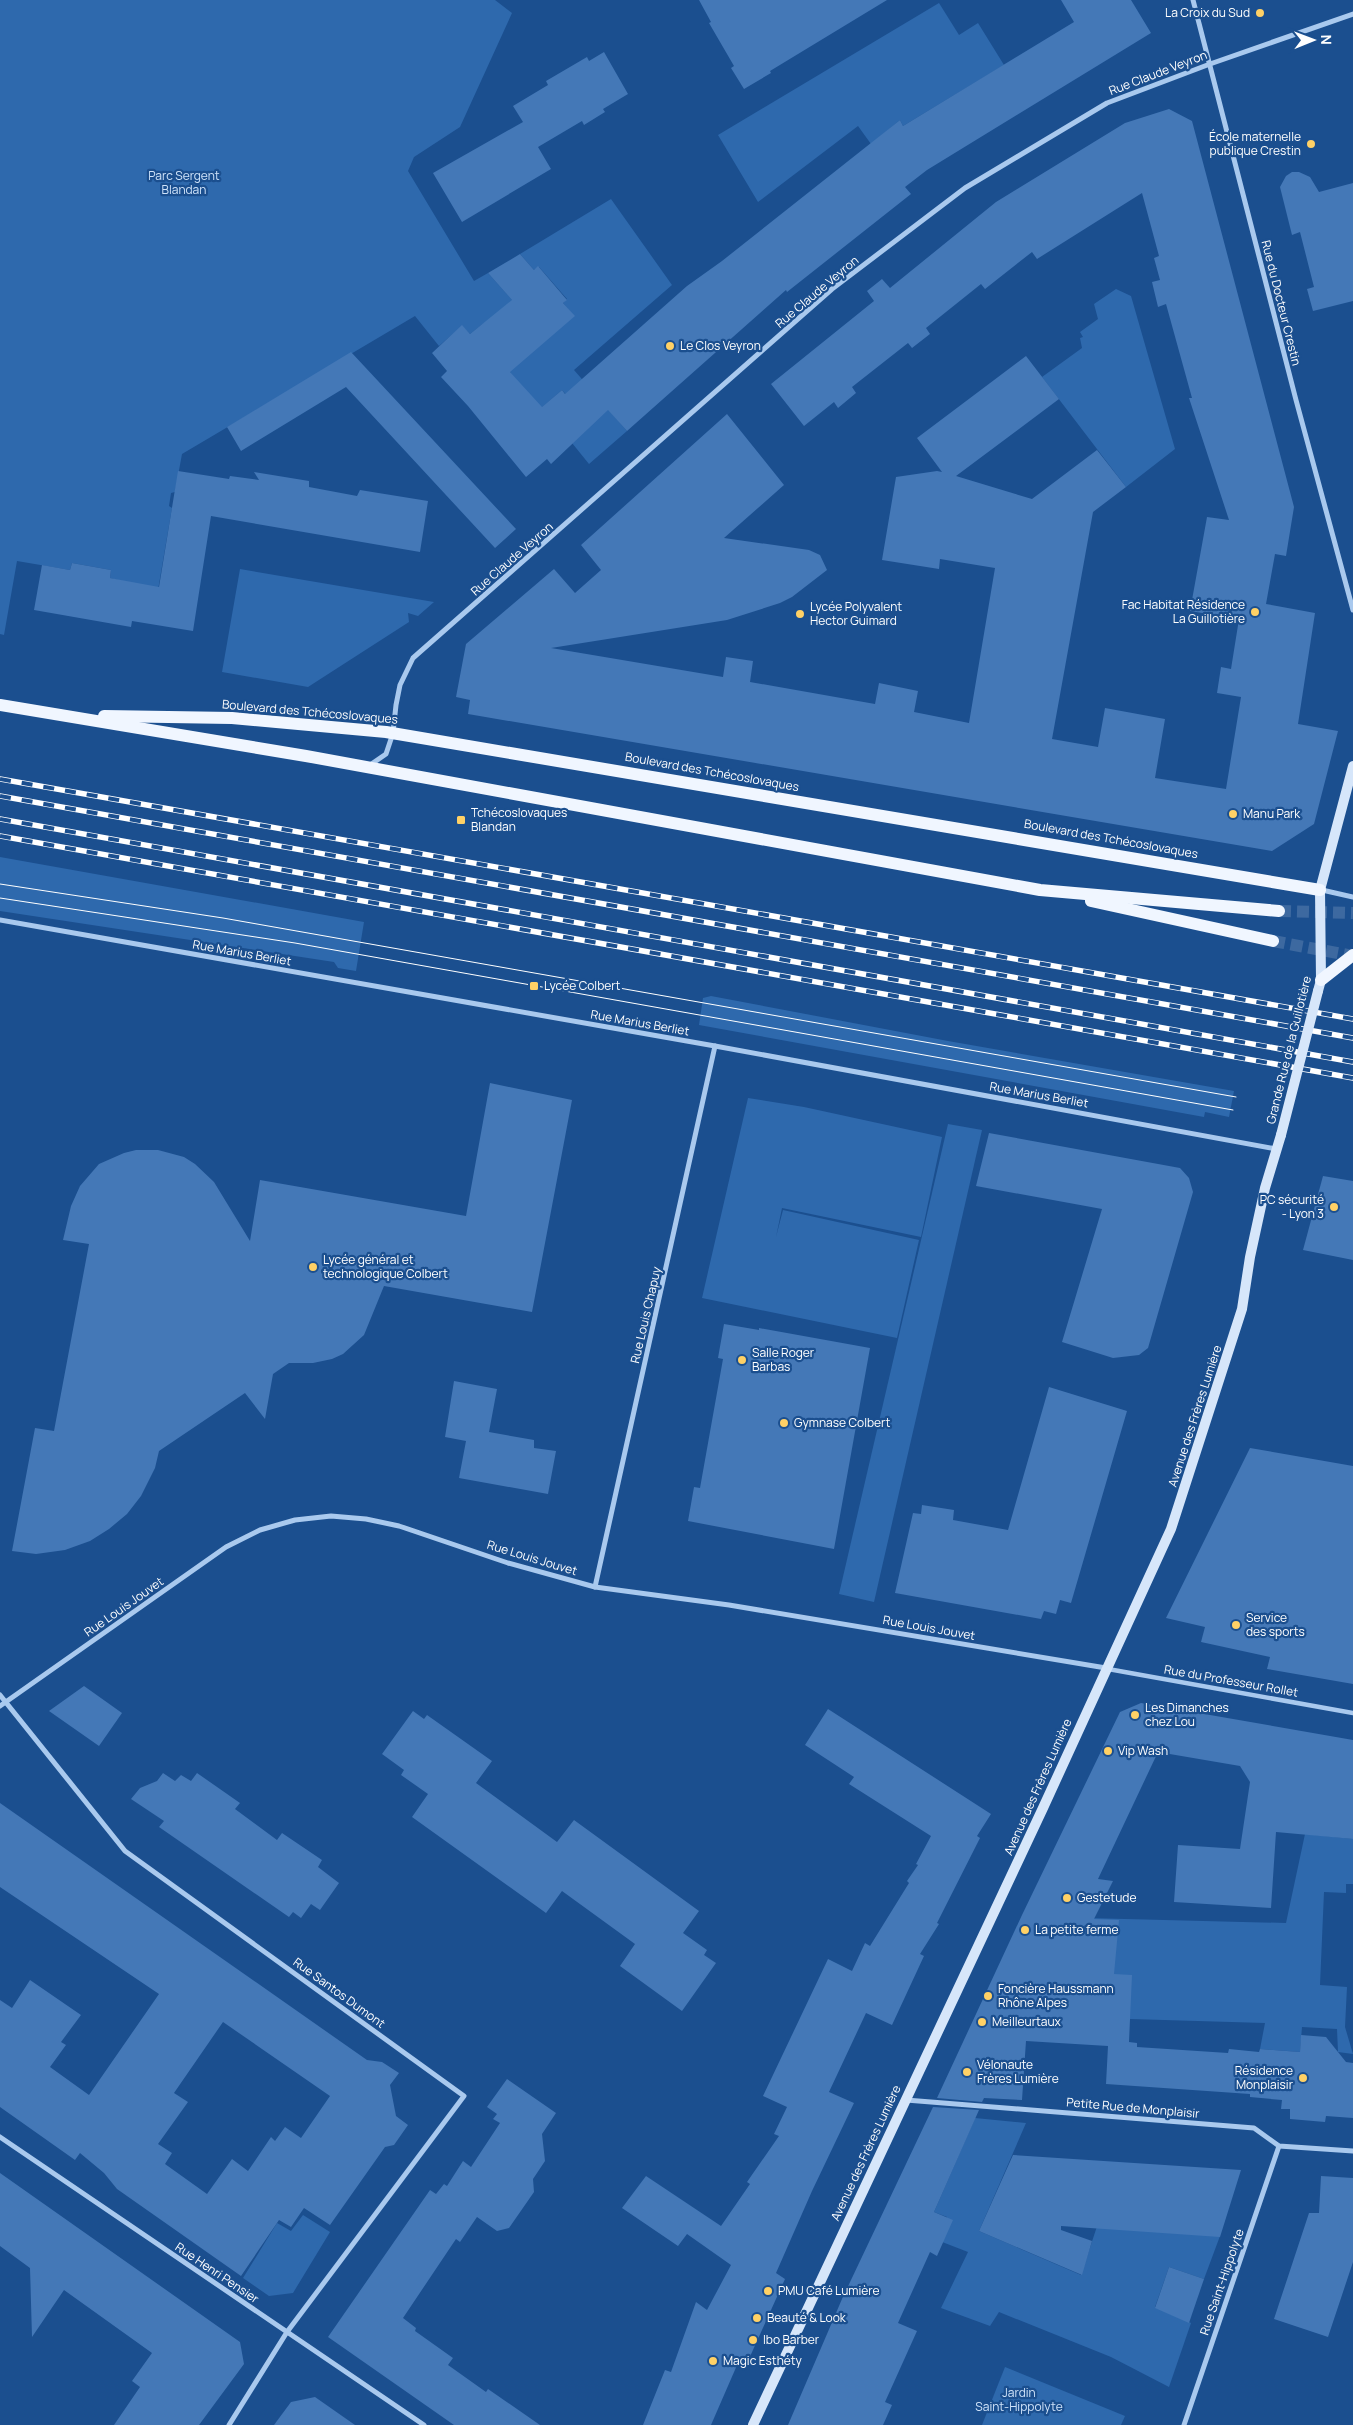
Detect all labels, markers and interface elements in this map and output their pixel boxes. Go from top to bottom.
place label: La Croix du Sud [1165,4,1250,21]
marker: La Croix du Sud [1254,7,1266,19]
north arrow [1288,15,1338,65]
text: N [1317,35,1336,45]
street label: Rue Claude Veyron [1106,46,1209,99]
place label: École maternelle publique Crestin [1209,128,1301,159]
marker: École maternelle publique Crestin [1305,138,1317,150]
park label: Parc Sergent Blandan [148,167,220,198]
street label: Rue du Docteur Crestin [1258,238,1305,367]
street label: Rue Claude Veyron [771,252,862,332]
place label: Le Clos Veyron [680,337,761,354]
marker: Le Clos Veyron [664,340,676,352]
street label: Rue Claude Veyron [467,518,556,599]
place label: Fac Habitat Résidence La Guillotière [1122,596,1245,627]
place label: Lycée Polyvalent Hector Guimard [810,598,902,629]
marker: Fac Habitat Résidence La Guillotière [1249,606,1261,618]
marker: Lycée Polyvalent Hector Guimard [794,608,806,620]
street label: Boulevard des Tchécoslovaques [221,695,399,728]
street label: Boulevard des Tchécoslovaques [624,748,800,795]
place label: Tchécoslovaques Blandan [471,804,567,835]
place label: Manu Park [1243,805,1301,822]
marker: Manu Park [1227,808,1239,820]
marker: Tchécoslovaques Blandan [455,814,467,826]
street label: Boulevard des Tchécoslovaques [1023,815,1199,862]
street label: Rue Marius Berliet [191,935,293,970]
street label: Grande Rue de la Guillotière [1262,974,1315,1126]
place label: Lycée Colbert [544,977,621,994]
marker: Lycée Colbert [528,980,540,992]
street label: Rue Marius Berliet [589,1005,691,1040]
street label: Rue Marius Berliet [988,1077,1090,1112]
place label: PC sécurité - Lyon 3 [1260,1191,1324,1222]
marker: PC sécurité - Lyon 3 [1328,1201,1340,1213]
place label: Lycée général et technologique Colbert [323,1251,448,1282]
marker: Lycée général et technologique Colbert [307,1261,319,1273]
street label: Rue Louis Chapuy [626,1264,665,1365]
street label: Avenue des Frères Lumière [1164,1343,1225,1489]
place label: Salle Roger Barbas [752,1344,815,1375]
marker: Salle Roger Barbas [736,1354,748,1366]
place label: Gymnase Colbert [794,1414,890,1431]
marker: Gymnase Colbert [778,1417,790,1429]
street label: Rue Louis Jouvet [485,1536,579,1579]
street label: Rue Louis Jouvet [81,1573,167,1640]
place label: Service des sports [1246,1609,1305,1640]
street label: Rue Louis Jouvet [882,1611,977,1644]
marker: Service des sports [1230,1619,1242,1631]
street label: Rue du Professeur Rollet [1163,1660,1300,1701]
place label: Les Dimanches chez Lou [1145,1699,1229,1730]
marker: Les Dimanches chez Lou [1129,1709,1141,1721]
street label: Avenue des Frères Lumière [1000,1716,1075,1858]
place label: Vip Wash [1118,1742,1168,1759]
marker: Vip Wash [1102,1745,1114,1757]
place label: Gestetude [1077,1889,1136,1906]
marker: Gestetude [1061,1892,1073,1904]
place label: La petite ferme [1035,1921,1118,1938]
marker: La petite ferme [1019,1924,1031,1936]
street label: Rue Santos Dumont [290,1953,389,2032]
place label: Foncière Haussmann Rhône Alpes [998,1980,1114,2011]
marker: Foncière Haussmann Rhône Alpes [982,1990,994,2002]
place label: Meilleurtaux [992,2013,1062,2030]
marker: Meilleurtaux [976,2016,988,2028]
place label: Vélonaute Frères Lumière [977,2056,1059,2087]
place label: Résidence Monplaisir [1235,2062,1294,2093]
marker: Vélonaute Frères Lumière [961,2066,973,2078]
marker: Résidence Monplaisir [1297,2072,1309,2084]
street label: Avenue des Frères Lumière [827,2082,905,2223]
street label: Petite Rue de Monplaisir [1066,2093,1201,2122]
street label: Rue Saint-Hippolyte [1195,2226,1248,2337]
street label: Rue Henri Pensier [172,2238,263,2307]
place label: PMU Café Lumière [778,2282,880,2299]
marker: PMU Café Lumière [762,2285,774,2297]
place label: Beauté & Look [767,2309,847,2326]
marker: Beauté & Look [751,2312,763,2324]
place label: Ibo Barber [763,2331,820,2348]
marker: Ibo Barber [747,2334,759,2346]
place label: Magic Esthéty [723,2352,802,2369]
marker: Magic Esthéty [707,2355,719,2367]
park label: Jardin Saint-Hippolyte [975,2384,1063,2415]

